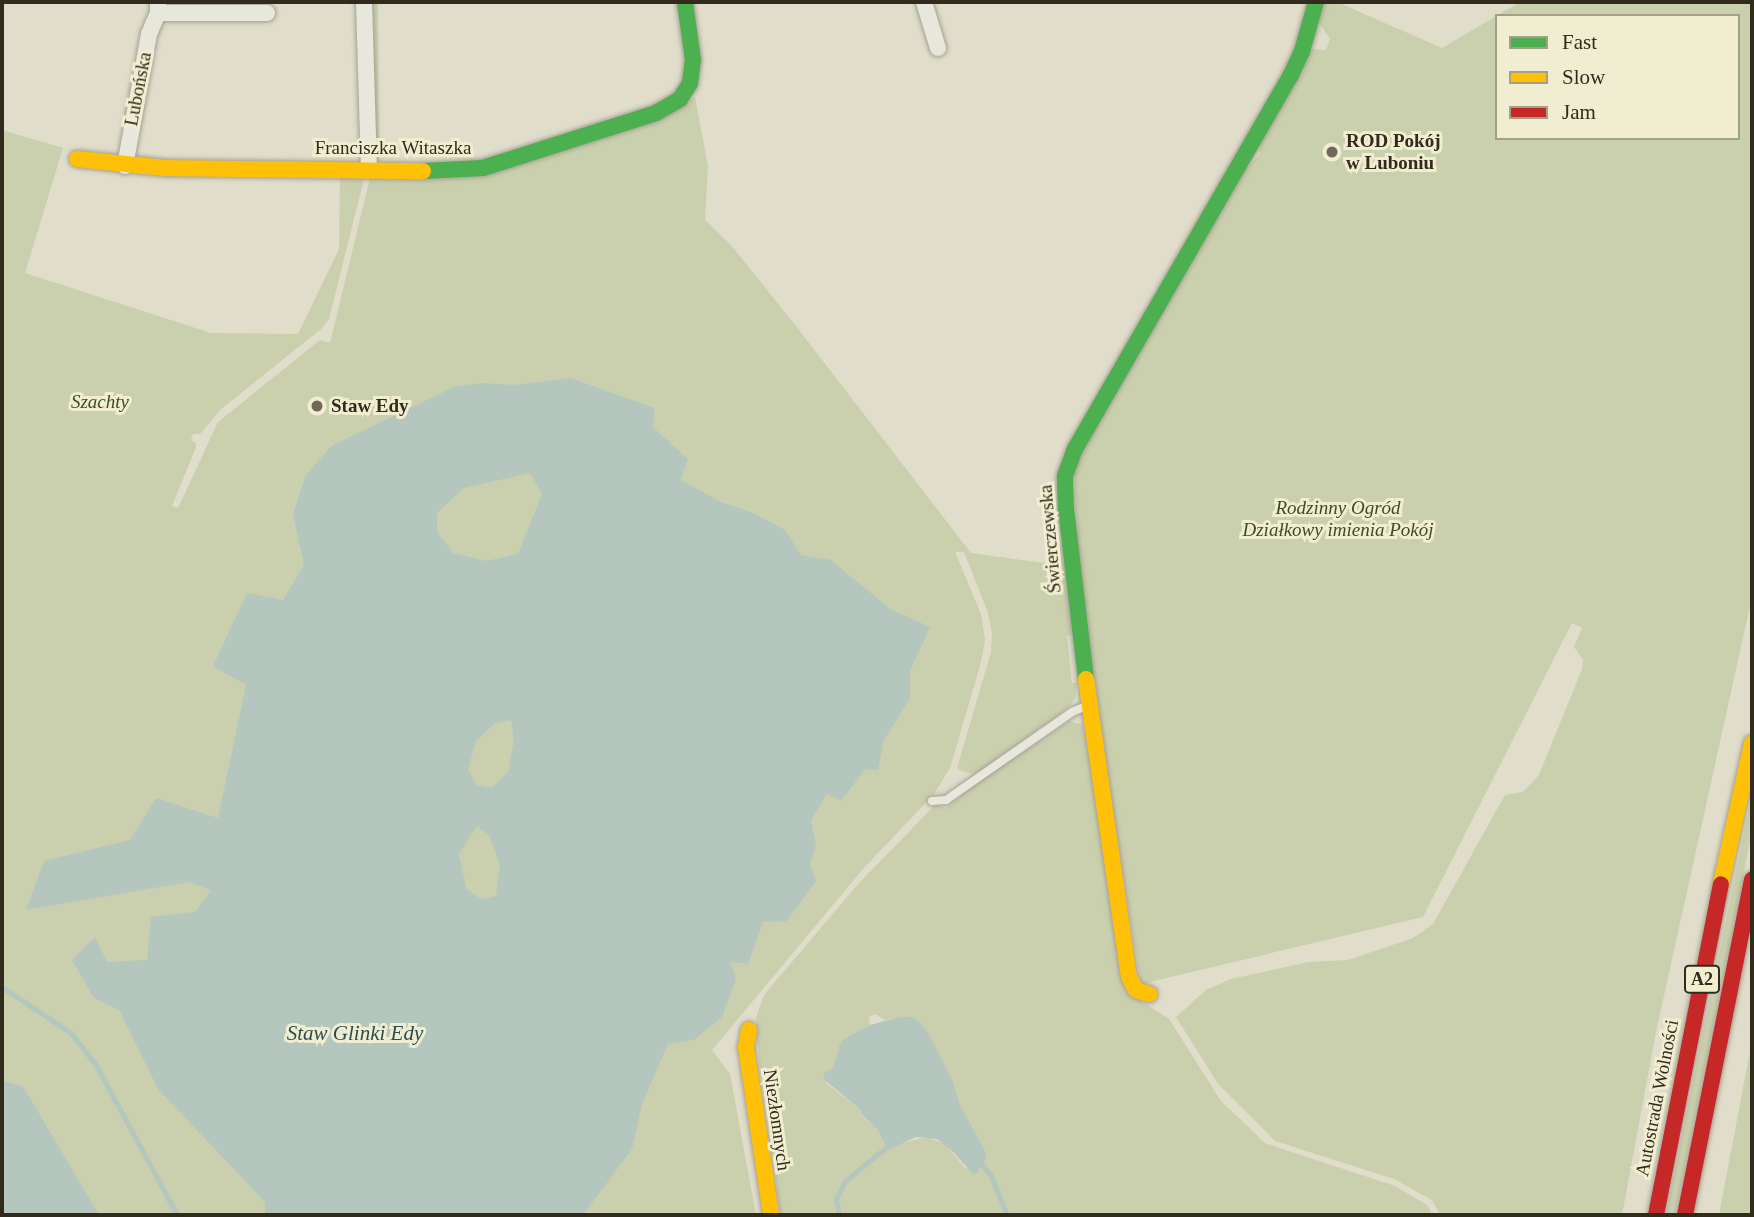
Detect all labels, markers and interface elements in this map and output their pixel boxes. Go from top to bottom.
legend [1495,14,1740,140]
text: Fast [1562,30,1597,54]
street label: Lubońska [120,50,156,128]
text: Slow [1562,65,1605,89]
text: Jam [1562,100,1596,124]
place label: ROD Pokój w Luboniu [1346,130,1440,174]
street label: Franciszka Witaszka [315,137,471,159]
marker: ROD Pokój w Luboniu [1324,144,1340,160]
park label: Szachty [71,391,129,413]
place label: Staw Edy [331,395,409,417]
marker: Staw Edy [309,398,325,414]
street label: Świerczewska [1034,484,1066,594]
park label: Rodzinny Ogród Działkowy imienia Pokój [1242,497,1434,541]
road number: A2 [1683,964,1721,994]
street label: Autostrada Wolności [1631,1018,1683,1178]
water label: Staw Glinki Edy [287,1020,423,1046]
street label: Niezłomnych [759,1068,795,1172]

